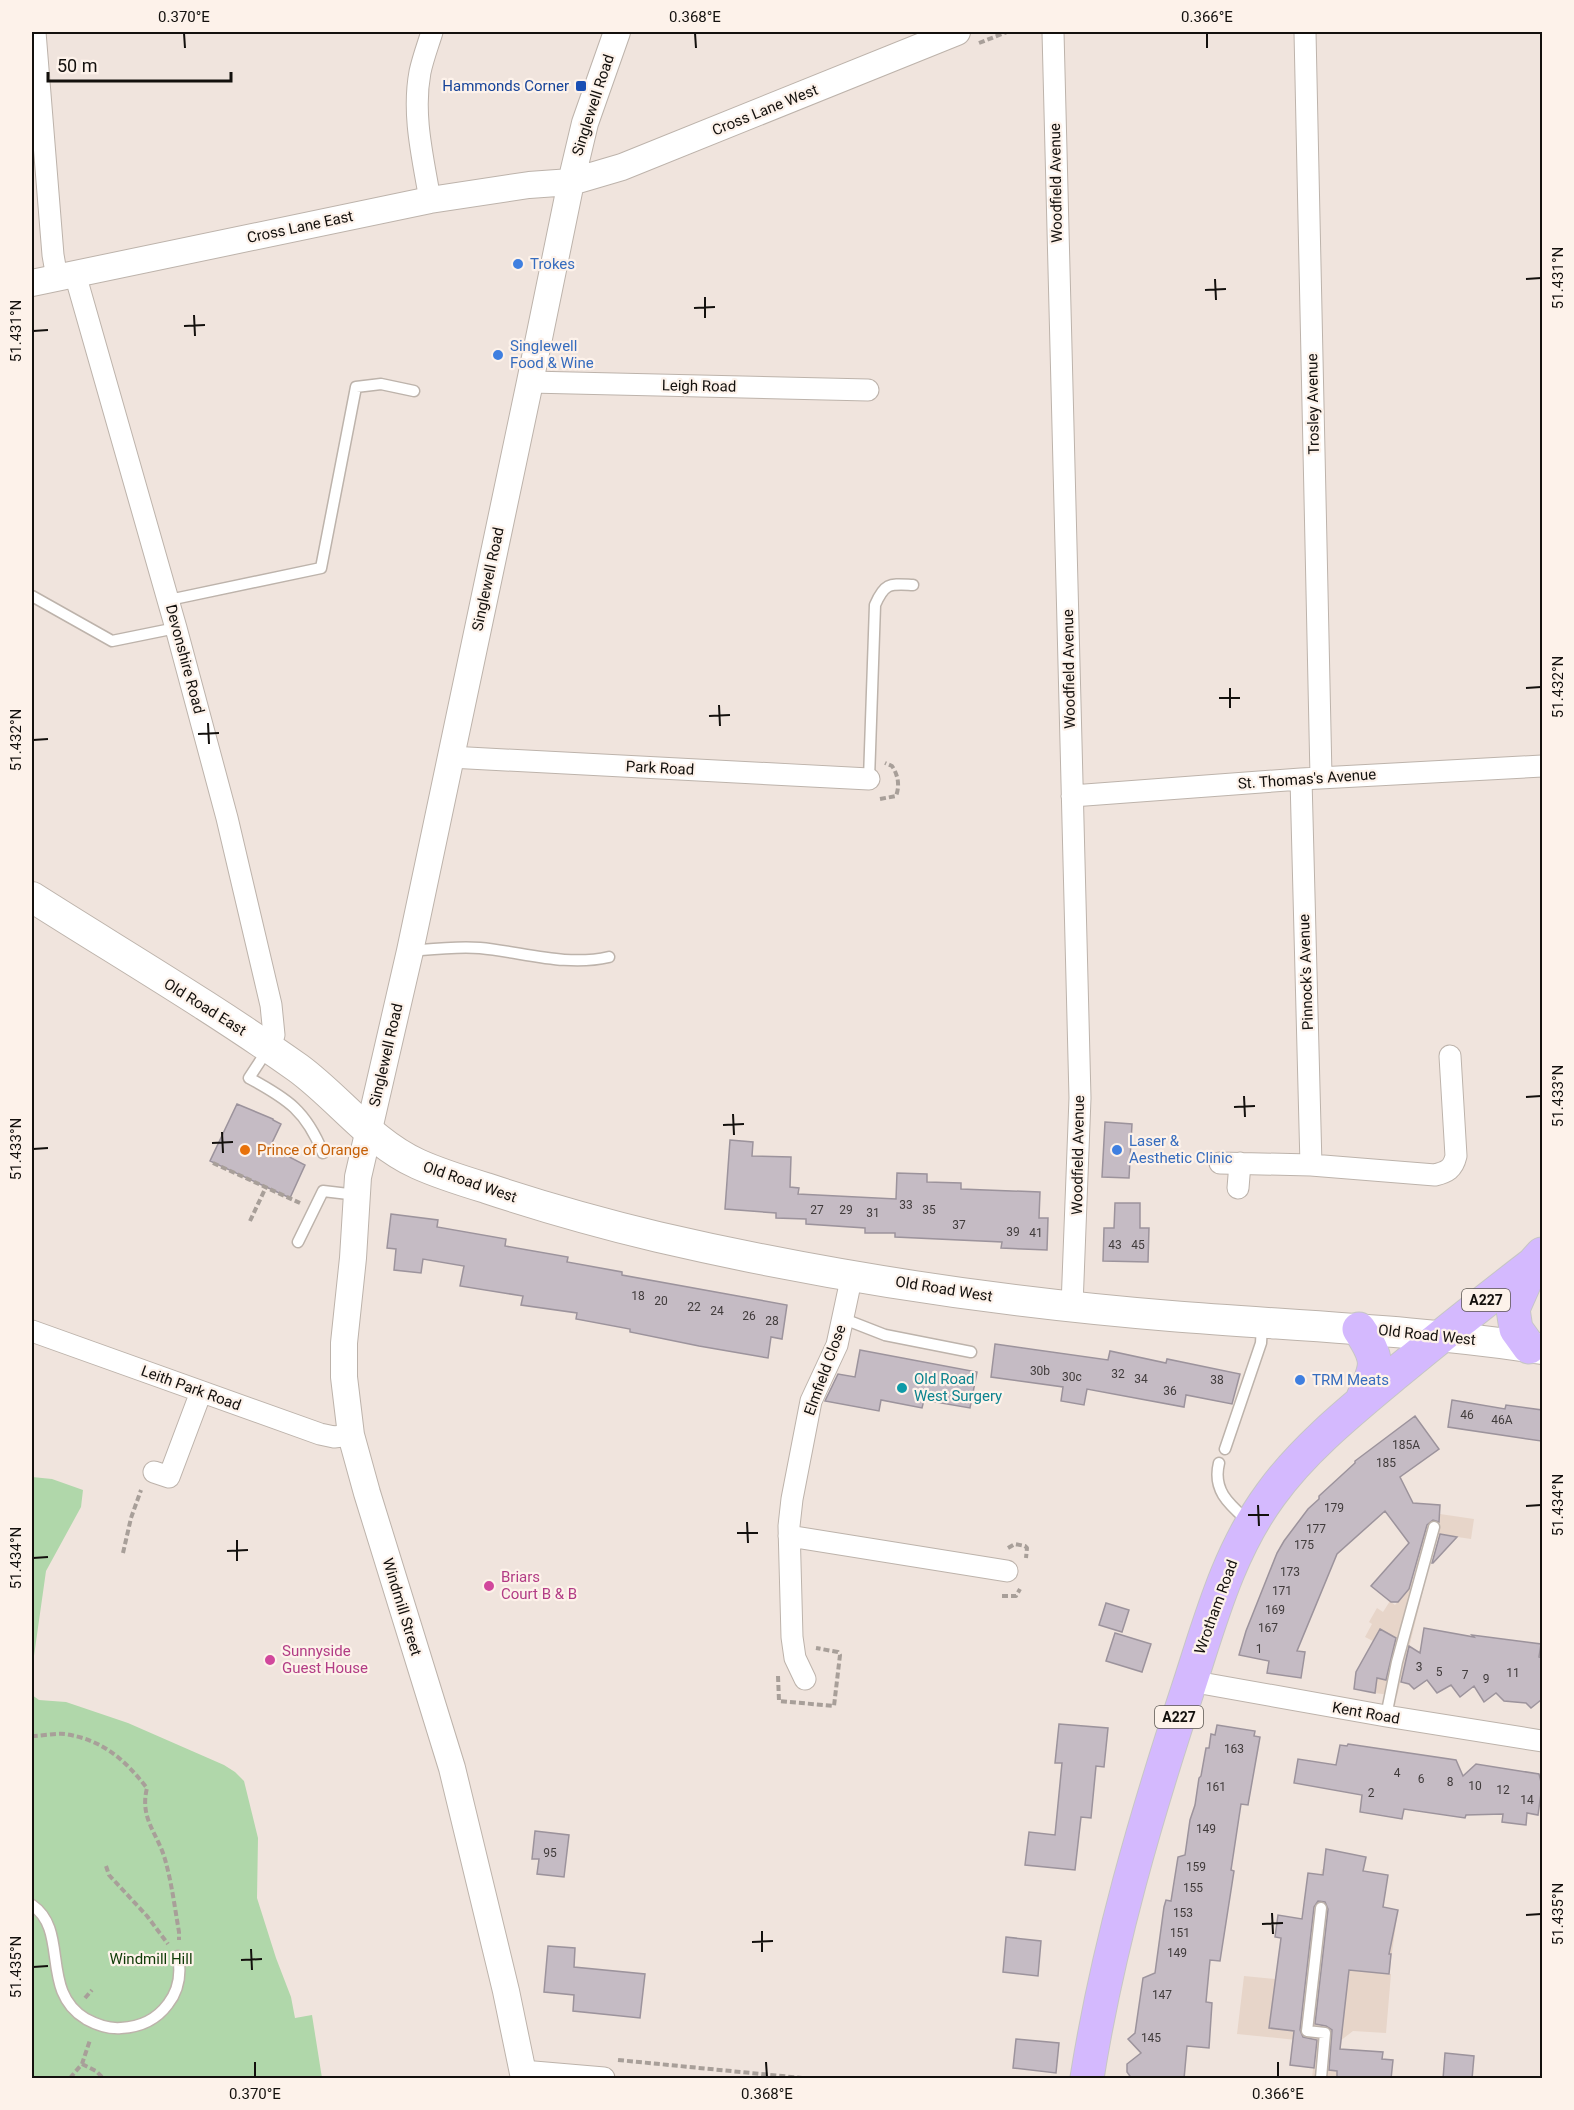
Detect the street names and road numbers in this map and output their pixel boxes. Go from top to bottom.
street label: Singlewell Road [568,52,618,158]
street label: Cross Lane West [710,81,821,139]
street label: Woodfield Avenue [1046,123,1066,243]
street label: Cross Lane East [245,207,355,247]
street label: Trosley Avenue [1303,353,1323,455]
street label: Leigh Road [662,376,736,396]
street label: Singlewell Road [468,526,508,632]
street label: Devonshire Road [162,602,208,716]
street label: Woodfield Avenue [1059,609,1079,729]
street label: Park Road [625,757,695,779]
street label: St. Thomas's Avenue [1237,765,1377,793]
street label: Pinnock's Avenue [1295,914,1317,1030]
street label: Old Road East [161,975,250,1039]
street label: Singlewell Road [365,1002,407,1108]
street label: Woodfield Avenue [1068,1095,1088,1215]
street label: Old Road West [421,1158,519,1206]
street label: Old Road West [894,1272,994,1306]
road number: A227 [1462,1289,1510,1311]
street label: Old Road West [1377,1321,1477,1349]
street label: Elmfield Close [800,1322,850,1418]
street label: Leith Park Road [139,1362,243,1414]
street label: Windmill Street [379,1556,425,1658]
street label: Wrotham Road [1191,1557,1241,1657]
street label: Kent Road [1331,1698,1401,1728]
road number: A227 [1155,1706,1203,1728]

